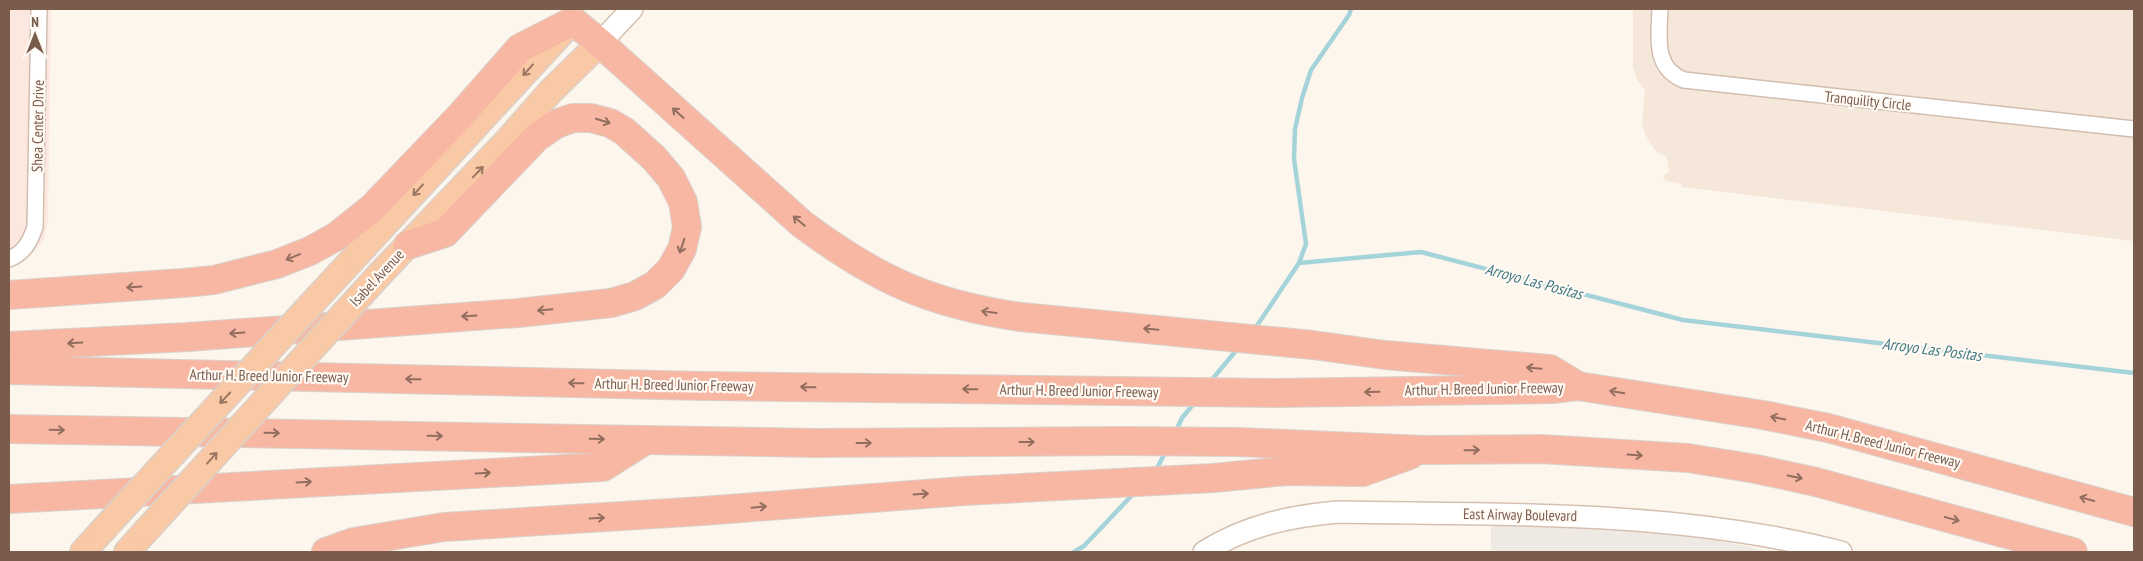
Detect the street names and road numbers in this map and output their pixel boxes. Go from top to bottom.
street label: Shea Center Drive [27,80,48,172]
street label: Tranquility Circle [1824,87,1912,114]
street label: Isabel Avenue [345,245,408,310]
street label: Arthur H. Breed Junior Freeway [189,365,349,386]
street label: Arthur H. Breed Junior Freeway [594,374,754,395]
street label: Arthur H. Breed Junior Freeway [1404,378,1564,399]
street label: Arthur H. Breed Junior Freeway [999,380,1159,401]
street label: Arthur H. Breed Junior Freeway [1804,415,1963,472]
street label: East Airway Boulevard [1463,504,1577,525]

